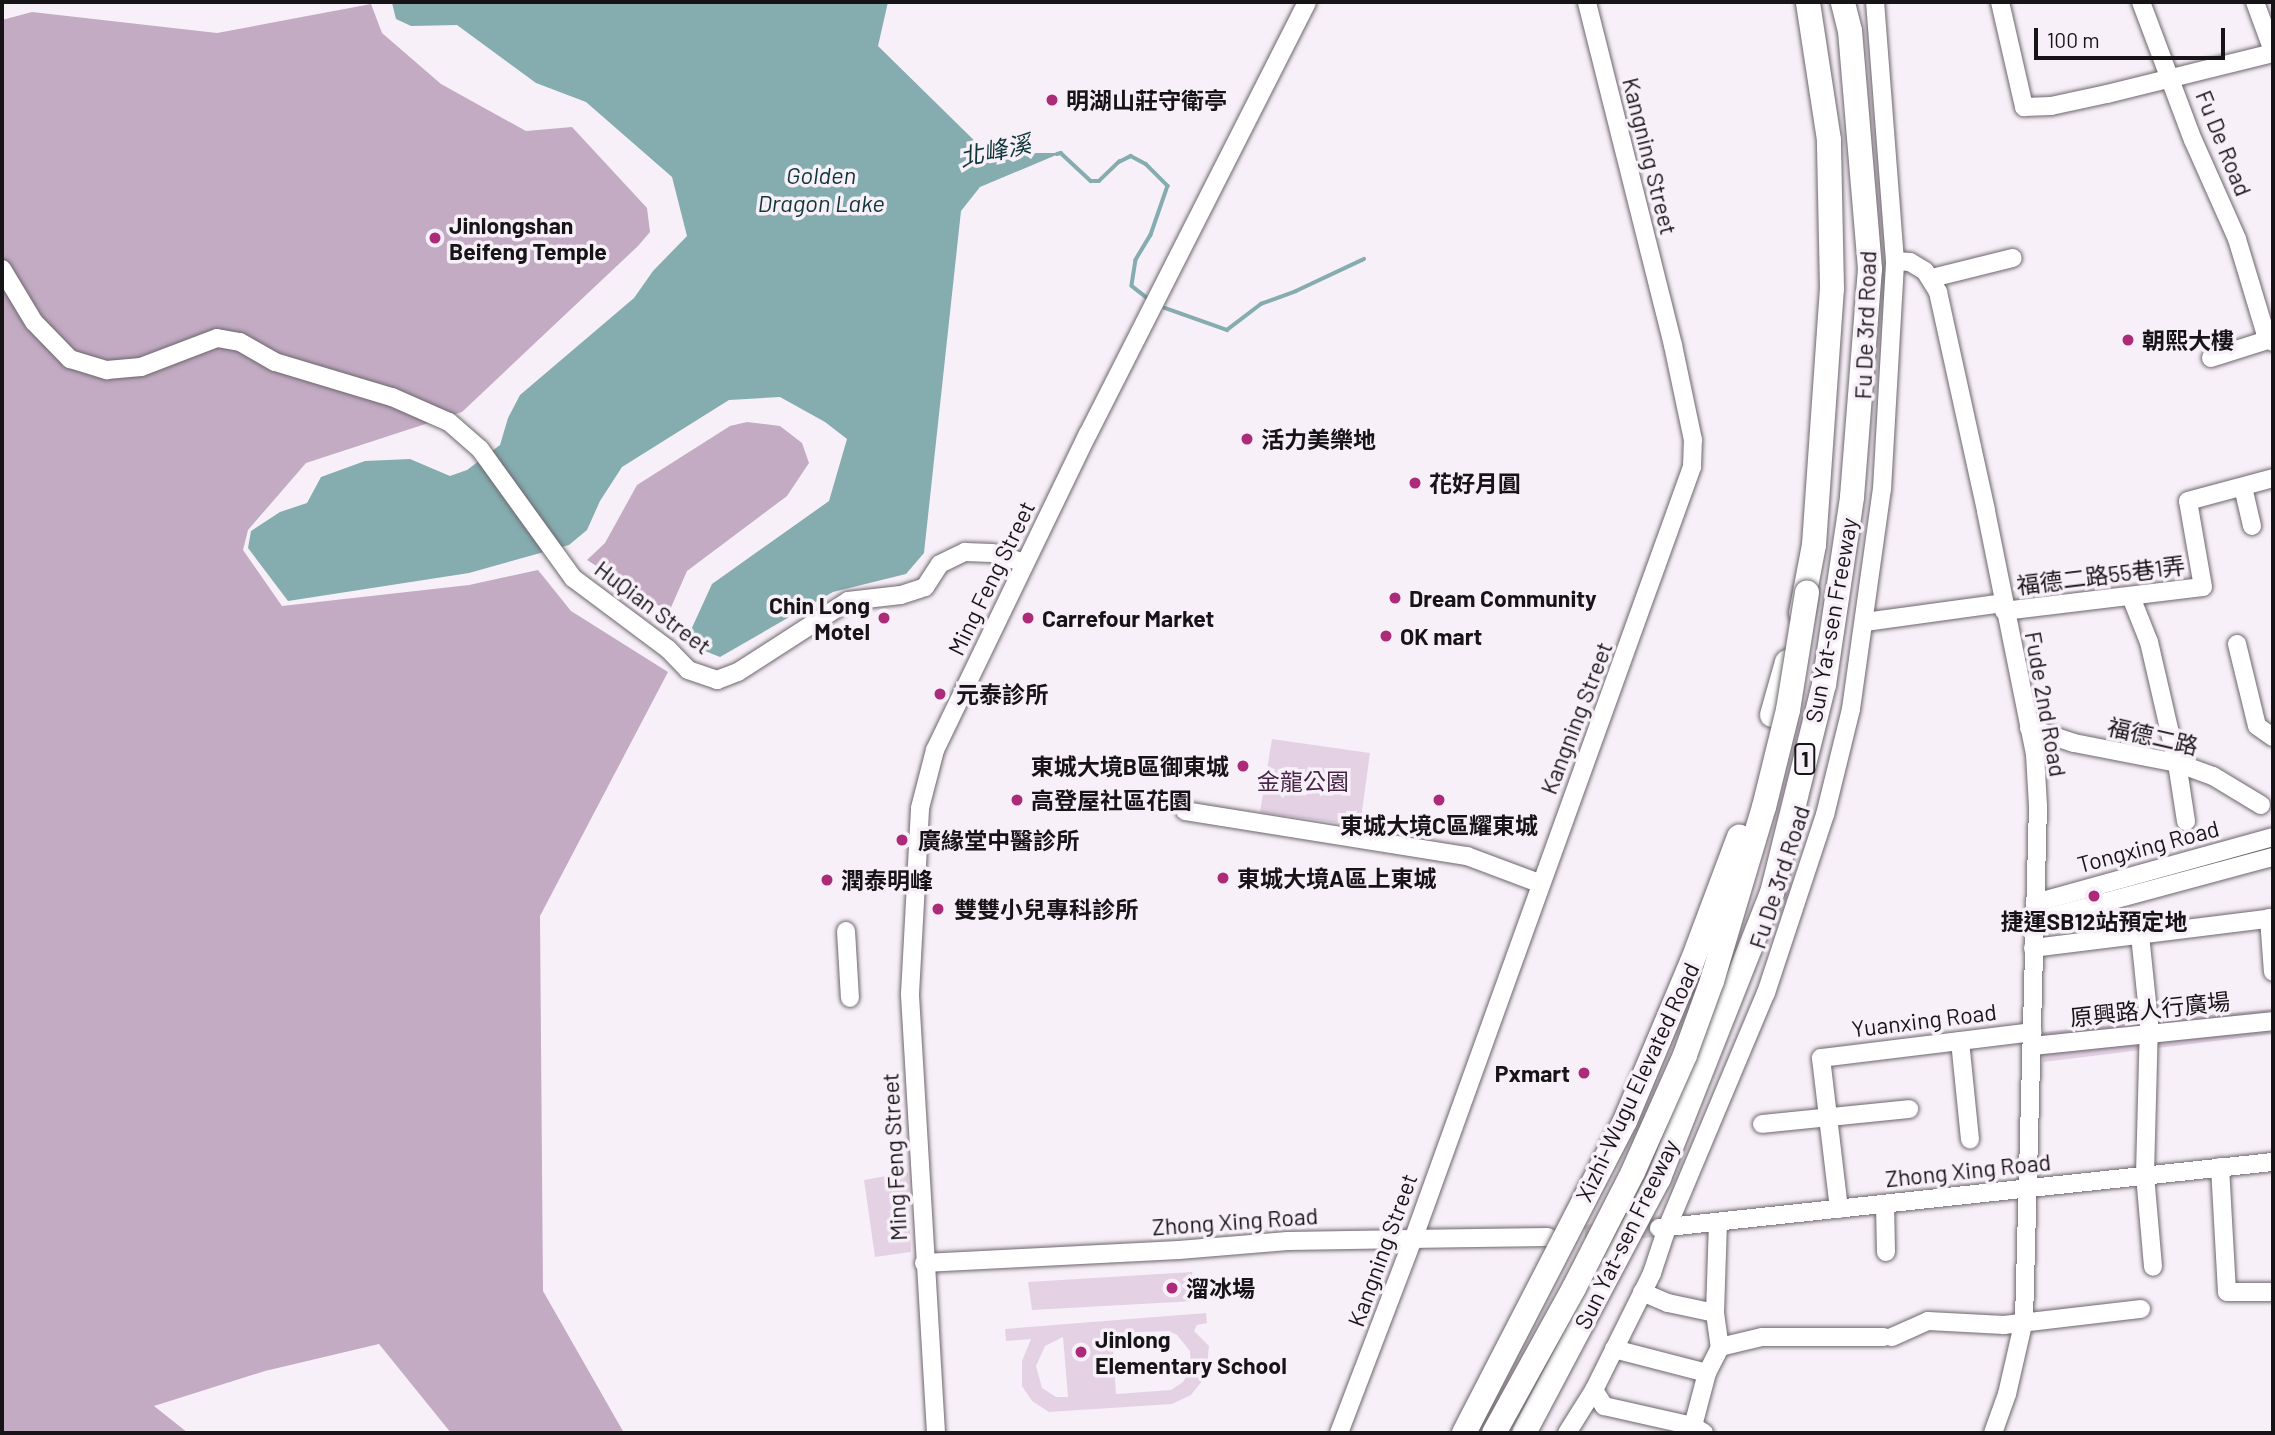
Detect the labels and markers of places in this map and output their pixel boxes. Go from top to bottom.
place label: 明湖山莊守衛亭 [1066,86,1227,114]
marker: 明湖山莊守衛亭 [1044,92,1060,108]
place label: Jinlongshan Beifeng Temple [449,211,607,265]
marker: Jinlongshan Beifeng Temple [427,230,443,246]
place label: 朝熙大樓 [2142,326,2234,354]
marker: 朝熙大樓 [2120,332,2136,348]
place label: 活力美樂地 [1261,425,1376,453]
marker: 活力美樂地 [1239,431,1255,447]
place label: 花好月圓 [1429,469,1521,497]
marker: 花好月圓 [1407,475,1423,491]
place label: Dream Community [1409,584,1597,612]
marker: Dream Community [1387,590,1403,606]
place label: Chin Long Motel [769,591,870,645]
place label: Carrefour Market [1042,604,1214,632]
marker: Chin Long Motel [876,610,892,626]
marker: Carrefour Market [1020,610,1036,626]
place label: OK mart [1400,622,1482,650]
marker: OK mart [1378,628,1394,644]
place label: 元泰診所 [956,680,1048,708]
marker: 元泰診所 [930,684,950,704]
place label: 東城大境B區御東城 [1031,752,1229,780]
marker: 東城大境B區御東城 [1235,758,1251,774]
place label: 高登屋社區花園 [1031,786,1192,814]
marker: 高登屋社區花園 [1009,792,1025,808]
marker: 東城大境C區耀東城 [1431,792,1447,808]
place label: 東城大境C區耀東城 [1340,811,1538,839]
place label: 廣緣堂中醫診所 [918,826,1079,854]
marker: 廣緣堂中醫診所 [892,830,912,850]
place label: 東城大境A區上東城 [1237,864,1436,892]
place label: 潤泰明峰 [841,866,933,894]
marker: 東城大境A區上東城 [1215,870,1231,886]
marker: 潤泰明峰 [819,872,835,888]
marker: 捷運SB12站預定地 [2086,888,2102,904]
place label: 雙雙小兒專科診所 [954,895,1138,923]
marker: 雙雙小兒專科診所 [928,899,948,919]
place label: 捷運SB12站預定地 [2001,907,2187,935]
place label: Pxmart [1495,1059,1570,1087]
marker: Pxmart [1576,1065,1592,1081]
place label: 溜冰場 [1186,1274,1255,1302]
marker: 溜冰場 [1164,1280,1180,1296]
place label: Jinlong Elementary School [1095,1325,1287,1379]
marker: Jinlong Elementary School [1073,1344,1089,1360]

